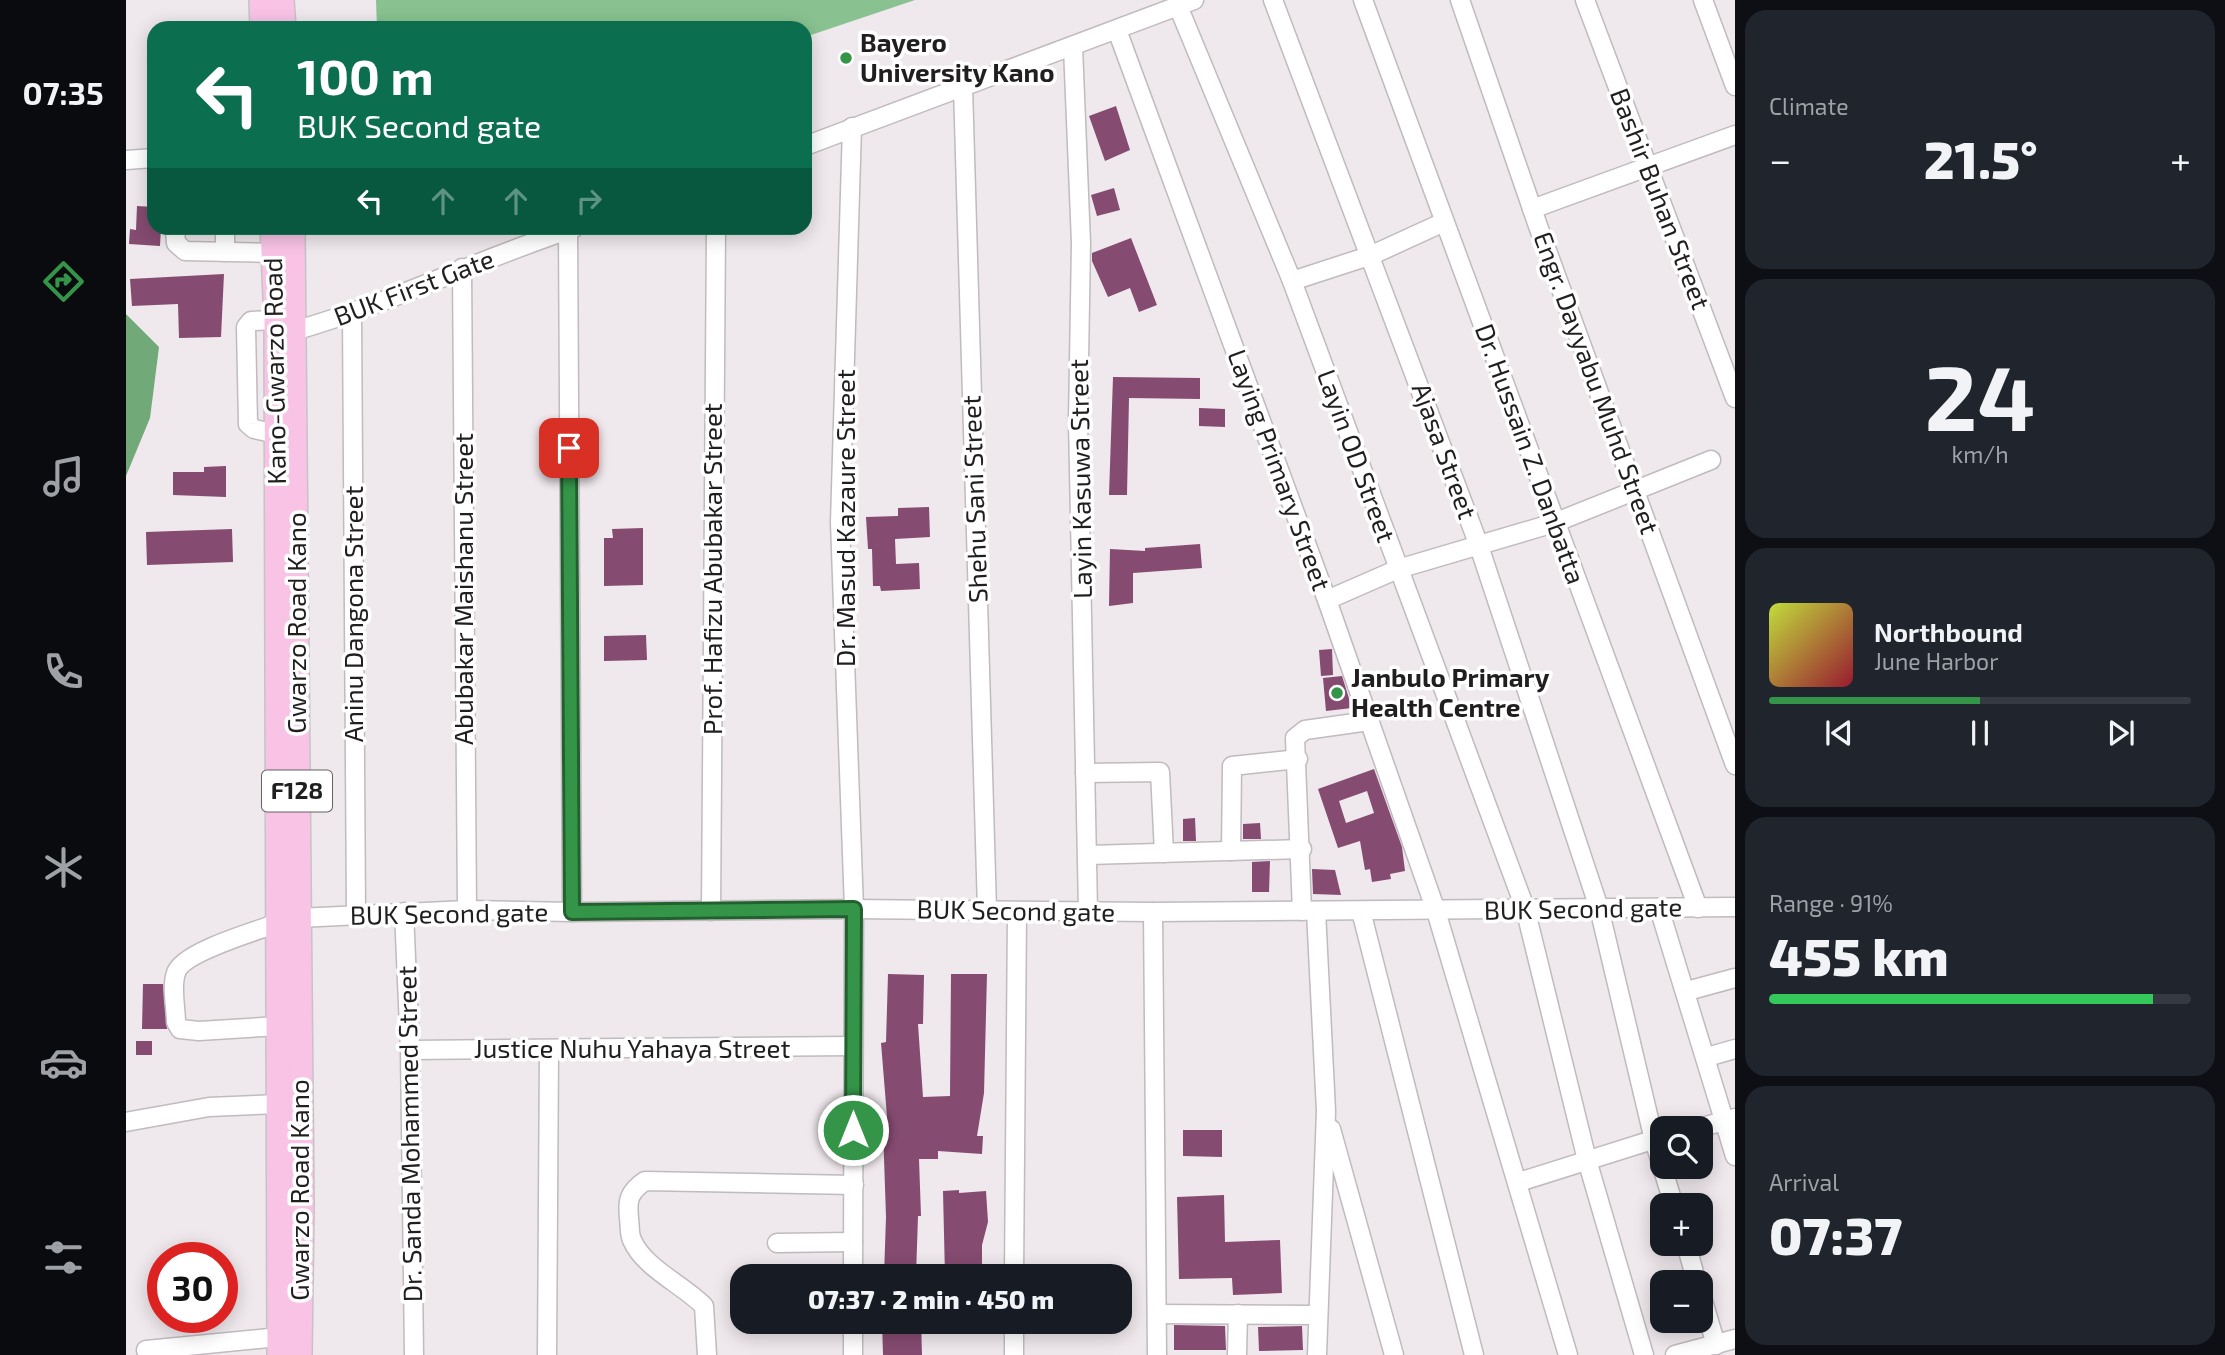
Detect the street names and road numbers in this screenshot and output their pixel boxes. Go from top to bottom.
street label: Bashir Buhan Street [1605,84,1718,313]
street label: Engr. Dayyabu Muhd Street [1528,227,1667,538]
street label: BUK First Gate [329,242,498,331]
street label: Kano-Gwarzo Road [256,257,291,485]
street label: Dr. Hussain Z. Danbatta [1470,319,1593,588]
street label: Laying Primary Street [1222,345,1338,594]
street label: Layin Kasuwa Street [1062,359,1097,599]
street label: Layin OD Street [1312,365,1403,546]
street label: Dr. Masud Kazaure Street [829,369,860,667]
street label: Ajasa Street [1406,378,1484,523]
street label: Shehu Sani Street [954,395,993,603]
street label: Prof. Hafizu Abubakar Street [696,403,727,735]
street label: Abubakar Maishanu Street [447,433,478,745]
street label: Aninu Dangona Street [337,486,368,742]
street label: Gwarzo Road Kano [280,512,311,734]
road number: F128 [262,770,332,812]
street label: BUK Second gate [1483,890,1682,925]
street label: BUK Second gate [917,892,1116,927]
street label: BUK Second gate [349,895,548,930]
street label: Dr. Sanda Mohammed Street [390,965,427,1302]
street label: Justice Nuhu Yahaya Street [474,1032,790,1063]
street label: Gwarzo Road Kano [283,1079,314,1301]

